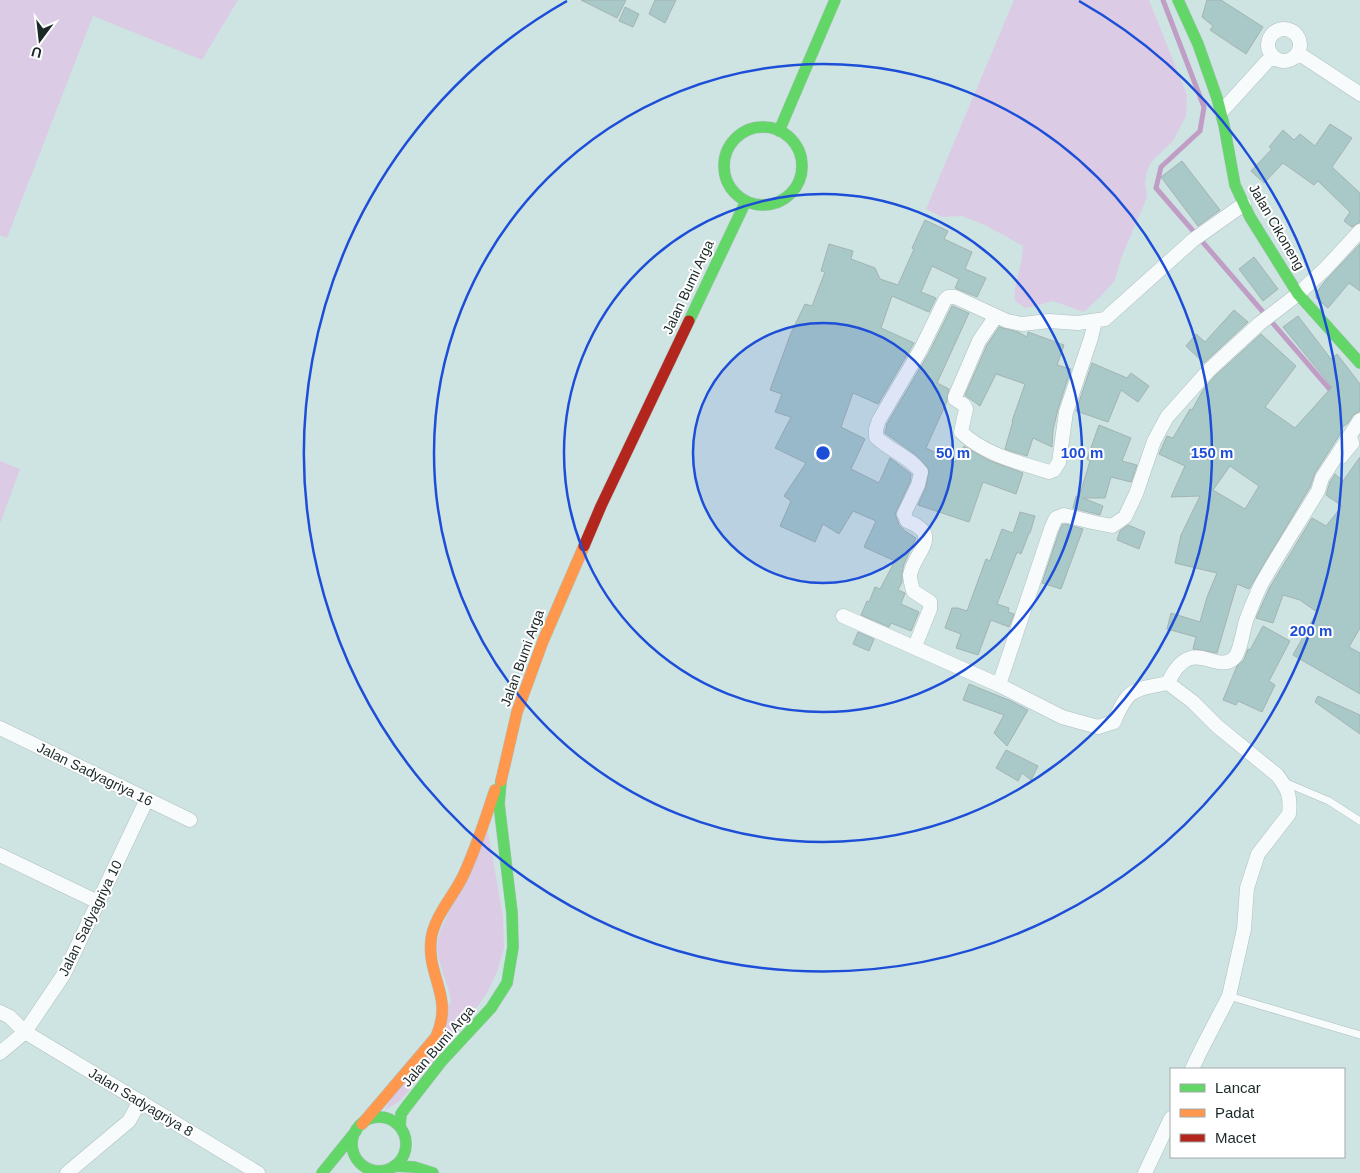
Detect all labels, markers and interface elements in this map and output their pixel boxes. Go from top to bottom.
north arrow [15,15,65,65]
text: U [30,44,44,62]
street label: Jalan Cikoneng [1246,181,1308,273]
street label: Jalan Bumi Arga [659,237,717,337]
centre of rings [814,444,832,462]
text: 50 m [936,444,970,461]
text: 100 m [1061,444,1103,461]
text: 150 m [1191,444,1233,461]
street label: Jalan Bumi Arga [497,607,547,709]
text: 200 m [1290,622,1332,639]
street label: Jalan Sadyagriya 16 [34,739,156,809]
street label: Jalan Sadyagriya 10 [55,857,125,979]
street label: Jalan Bumi Arga [399,1002,478,1090]
street label: Jalan Sadyagriya 8 [86,1064,196,1140]
legend [1170,1068,1345,1158]
text: Lancar [1215,1079,1261,1096]
text: Padat [1215,1104,1255,1121]
text: Macet [1215,1129,1257,1146]

